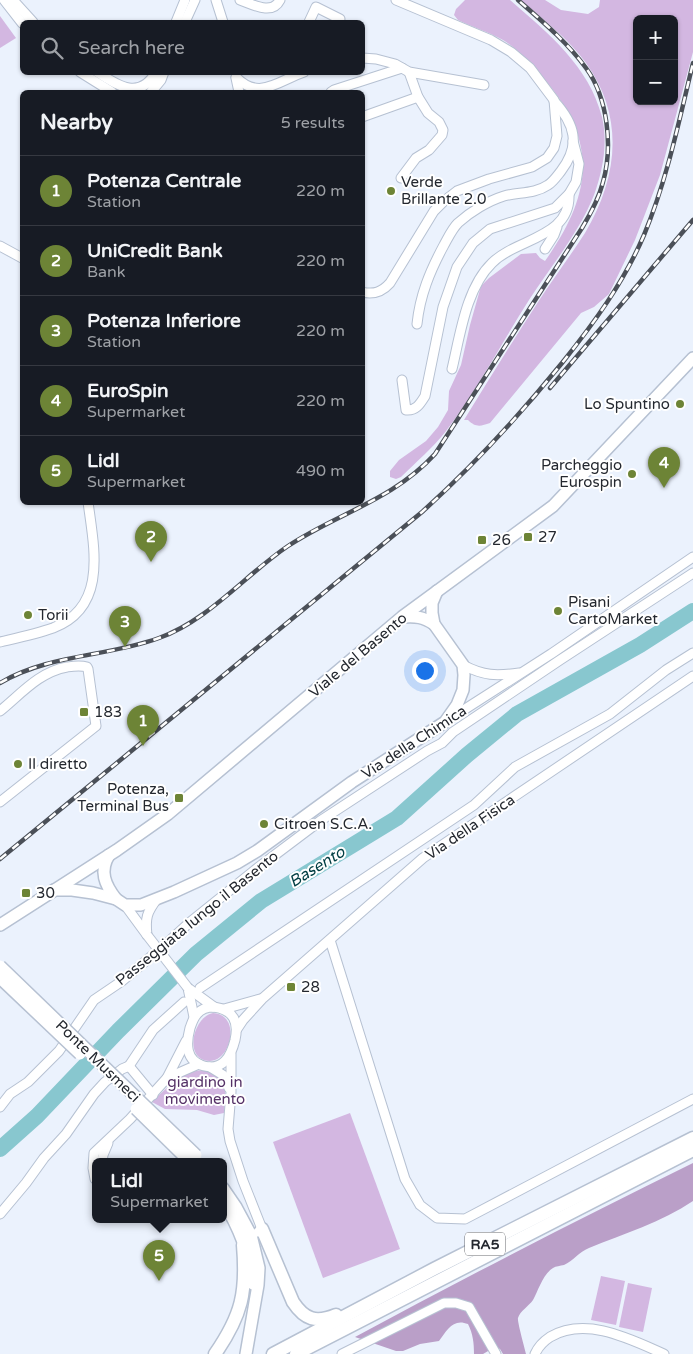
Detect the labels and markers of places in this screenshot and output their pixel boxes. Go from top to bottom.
place label: Verde Brillante 2.0 [401,173,486,208]
marker: Verde Brillante 2.0 [385,185,397,197]
place label: Lo Spuntino [584,395,670,413]
marker: Lo Spuntino [674,398,686,410]
pin: 4 [648,447,680,488]
place label: Parcheggio Eurospin [541,456,622,491]
marker: Parcheggio Eurospin [626,468,638,480]
pin: 2 [135,521,167,562]
place label: 27 [538,528,557,546]
place label: 26 [492,531,511,549]
marker: 27 [522,531,534,543]
marker: 26 [476,534,488,546]
place label: Pisani CartoMarket [568,593,658,628]
marker: Pisani CartoMarket [552,605,564,617]
place label: Torii [38,606,69,624]
pin: 3 [109,606,141,647]
marker: Torii [22,609,34,621]
place label: 183 [94,703,122,721]
pin: 1 [127,705,159,746]
marker: 183 [78,706,90,718]
place label: Il diretto [28,755,87,773]
marker: Il diretto [12,758,24,770]
place label: Potenza, Terminal Bus [77,780,169,815]
marker: Potenza, Terminal Bus [173,792,185,804]
place label: Citroen S.C.A. [274,815,372,833]
marker: Citroen S.C.A. [258,818,270,830]
place label: 30 [36,884,55,902]
marker: 30 [20,887,32,899]
place label: 28 [301,978,320,996]
marker: 28 [285,981,297,993]
pin: 5 [143,1240,175,1281]

